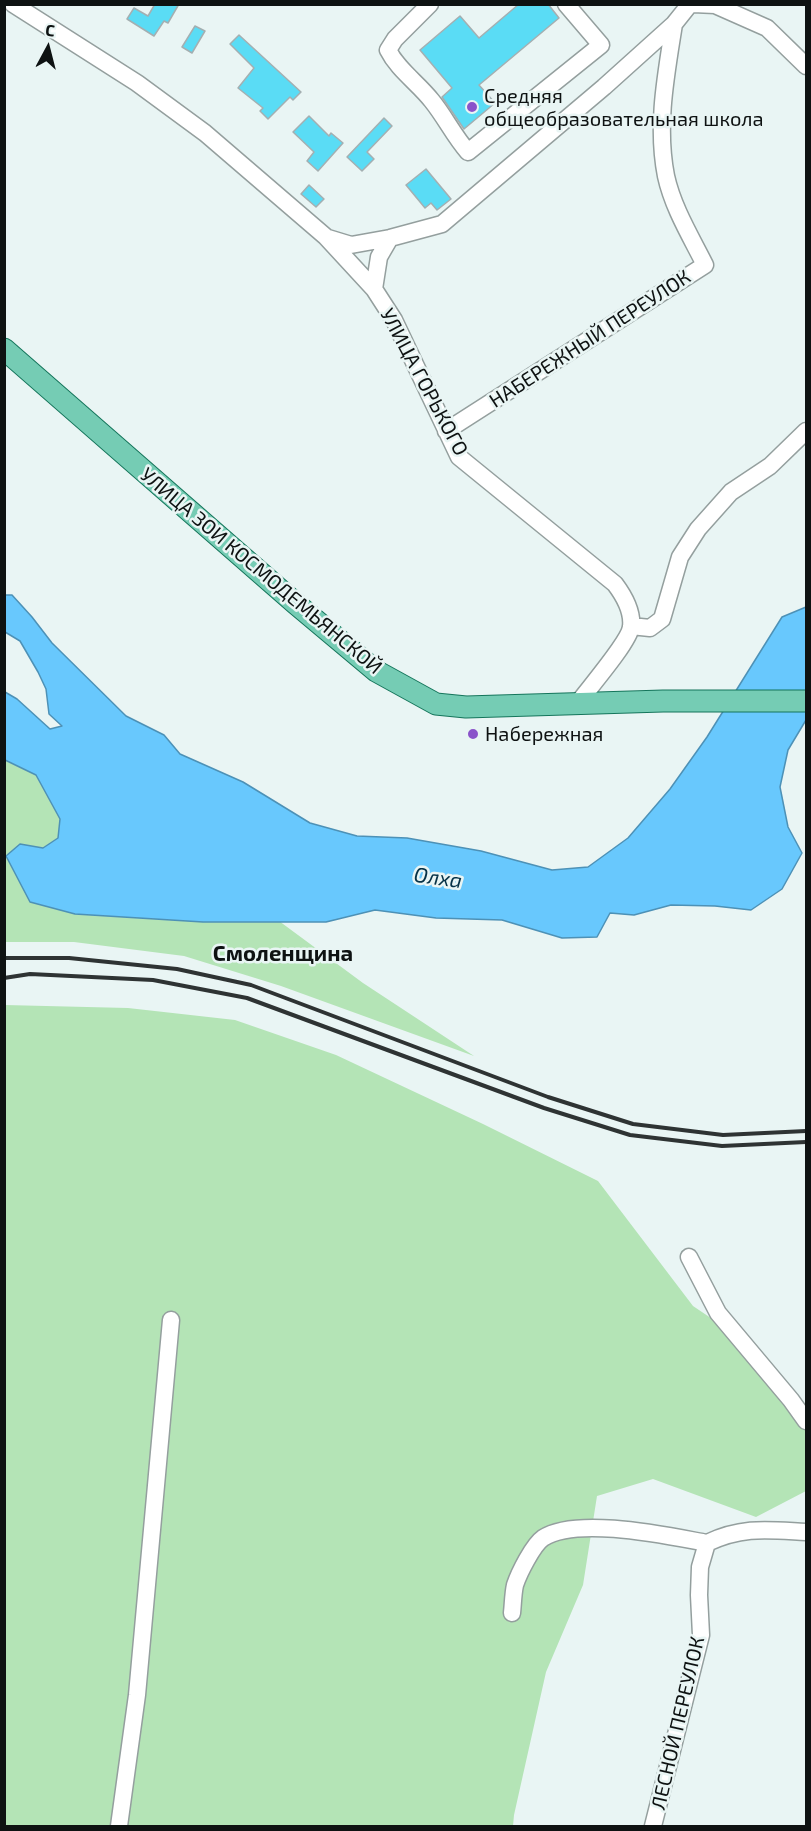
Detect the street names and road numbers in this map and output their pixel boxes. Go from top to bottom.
street label: НАБЕРЕЖНЫЙ ПЕРЕУЛОК [485,265,695,413]
street label: УЛИЦА ГОРЬКОГО [375,304,473,460]
street label: УЛИЦА ЗОИ КОСМОДЕМЬЯНСКОЙ [135,463,387,679]
street label: ЛЕСНОЙ ПЕРЕУЛОК [646,1634,710,1812]

